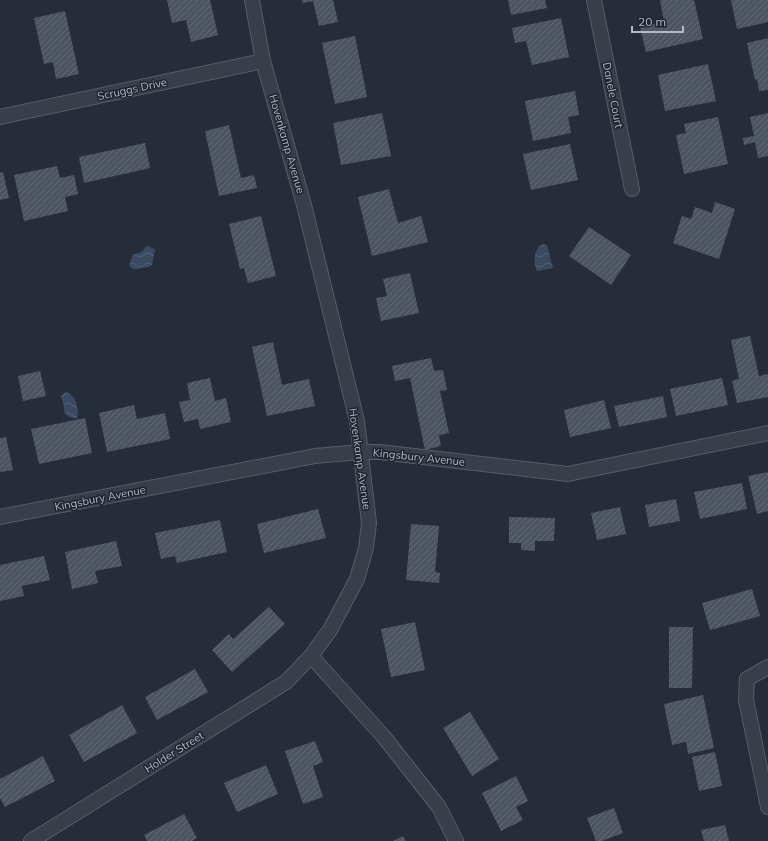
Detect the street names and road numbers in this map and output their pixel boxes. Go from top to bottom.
street label: Danele Court [600,61,626,129]
street label: Scruggs Drive [96,75,168,103]
street label: Hovenkamp Avenue [266,93,308,195]
street label: Hovenkamp Avenue [346,407,374,511]
street label: Kingsbury Avenue [372,445,466,469]
street label: Kingsbury Avenue [53,482,147,514]
street label: Holder Street [142,728,206,776]

